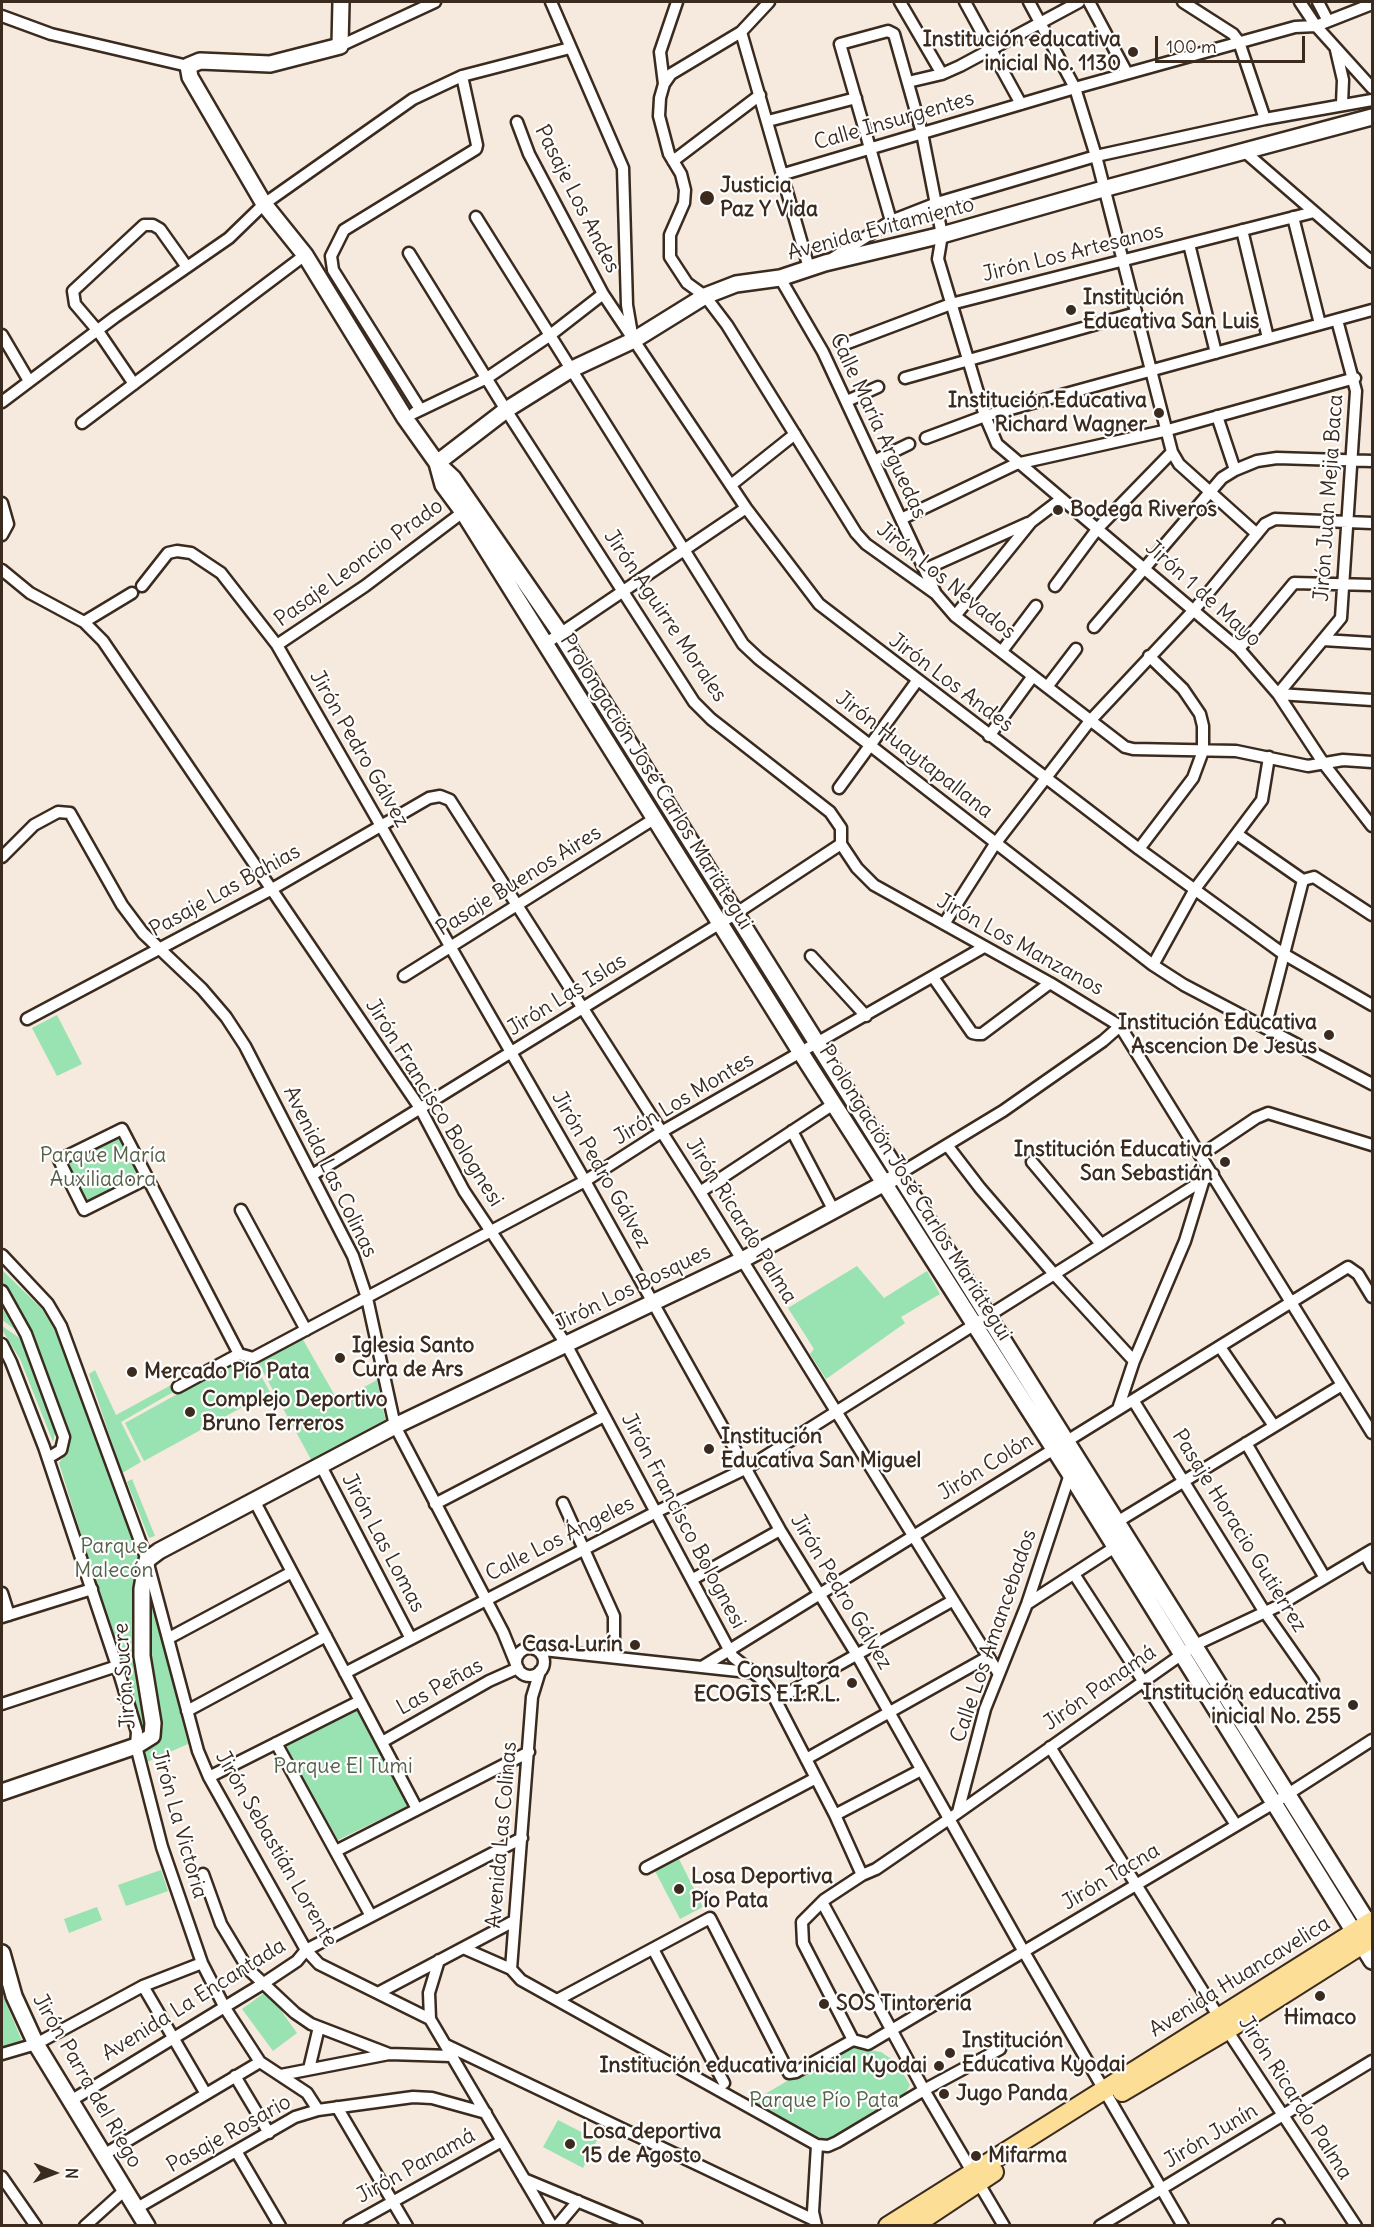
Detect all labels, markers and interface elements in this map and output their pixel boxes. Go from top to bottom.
scale bar [1158,24,1308,62]
place label: Institución educativa inicial No. 1130 [923,27,1121,77]
text: 100 m [1166,35,1217,58]
marker: Institución educativa inicial No. 1130 [1126,45,1140,59]
street label: Calle Insurgentes [811,86,977,156]
street label: Pasaje Los Andes [529,121,625,277]
place label: Justicia Paz Y Vida [720,173,818,223]
marker: Justicia Paz Y Vida [698,189,716,207]
street label: Avenida Evitamiento [785,192,977,266]
street label: Jirón Los Artesanos [980,218,1166,288]
place label: Institución Educativa San Luis [1083,285,1259,335]
marker: Institución Educativa San Luis [1064,303,1078,317]
street label: Calle María Arguedas [824,329,932,523]
place label: Institución Educativa Richard Wagner [948,388,1147,438]
street label: Jirón Juan Mejia Baca [1309,394,1349,602]
marker: Institución Educativa Richard Wagner [1152,406,1166,420]
street label: Pasaje Leoncio Prado [270,493,448,633]
place label: Bodega Riveros [1070,497,1217,523]
marker: Bodega Riveros [1051,503,1065,517]
street label: Jirón Los Nevados [871,517,1021,645]
street label: Jirón Aguirre Morales [598,525,732,707]
street label: Jirón 1 de Mayo [1140,535,1266,653]
street label: Jirón Los Andes [884,628,1018,738]
street label: Prolongación José Carlos Mariátegui [554,629,758,935]
street label: Jirón Pedro Gálvez [304,666,414,832]
street label: Jirón Huaytapallana [830,686,998,824]
street label: Pasaje Buenos Aires [432,820,606,942]
street label: Pasaje Las Bahias [145,839,305,943]
street label: Jirón Los Manzanos [932,889,1108,1001]
street label: Jirón Las Islas [503,948,631,1042]
street label: Jirón Francisco Bolognesi [360,994,508,1212]
place label: Institución Educativa Ascencion De Jesus [1118,1010,1317,1060]
marker: Institución Educativa Ascencion De Jesus [1322,1028,1336,1042]
street label: Prolongación José Carlos Mariátegui [813,1040,1017,1346]
street label: Jirón Los Montes [609,1047,759,1151]
street label: Avenida Las Colinas [278,1082,382,1262]
street label: Jirón Pedro Gálvez [546,1087,656,1253]
street label: Jirón Ricardo Palma [680,1134,802,1308]
place label: Institución Educativa San Sebastián [1014,1137,1213,1187]
park label: Parque María Auxiliadora [40,1143,166,1193]
marker: Institución Educativa San Sebastián [1218,1155,1232,1169]
street label: Jirón Los Bosques [551,1239,715,1337]
place label: Iglesia Santo Cura de Ars [352,1333,474,1383]
marker: Iglesia Santo Cura de Ars [333,1351,347,1365]
place label: Mercado Pío Pata [144,1359,309,1385]
marker: Mercado Pío Pata [125,1365,139,1379]
place label: Complejo Deportivo Bruno Terreros [202,1387,388,1437]
marker: Complejo Deportivo Bruno Terreros [183,1405,197,1419]
street label: Jirón Francisco Bolognesi [615,1409,751,1633]
place label: Institución Educativa San Miguel [721,1424,921,1474]
street label: Pasaje Horacio Gutierrez [1166,1425,1312,1637]
street label: Jirón Colón [934,1428,1038,1506]
marker: Institución Educativa San Miguel [702,1442,716,1456]
street label: Jirón Las Lomas [336,1469,430,1617]
street label: Calle Los Ángeles [482,1491,638,1587]
street label: Jirón Pedro Gálvez [785,1510,897,1674]
street label: Calle Los Amancebados [946,1526,1042,1746]
park label: Parque Malecón [74,1534,154,1584]
street label: Jirón Sucre [109,1622,141,1730]
place label: Casa Lurín [522,1632,623,1658]
marker: Casa Lurín [628,1638,642,1652]
street label: Jirón Panamá [1039,1640,1161,1736]
street label: Las Peñas [392,1653,488,1721]
place label: Consultora ECOGIS E.I.R.L. [694,1658,840,1708]
marker: Consultora ECOGIS E.I.R.L. [845,1676,859,1690]
place label: Institución educativa inicial No. 255 [1143,1680,1341,1730]
marker: Institución educativa inicial No. 255 [1346,1698,1360,1712]
street label: Avenida Las Colinas [481,1741,523,1929]
street label: Jirón Sebastián Lorente [210,1746,342,1952]
street label: Jirón La Victoria [146,1747,212,1901]
park label: Parque El Tumi [273,1754,413,1780]
street label: Jirón Tacna [1058,1838,1164,1916]
place label: Losa Deportiva Pío Pata [691,1864,833,1914]
marker: Losa Deportiva Pío Pata [672,1882,686,1896]
street label: Avenida Huancavelica [1145,1911,1335,2043]
street label: Avenida La Encantada [98,1933,290,2067]
street label: Jirón Parra del Riego [27,1989,147,2173]
marker: Himaco [1313,1989,1327,2003]
place label: SOS Tintoreria [836,1991,972,2017]
marker: SOS Tintoreria [817,1997,831,2011]
place label: Himaco [1284,2005,1356,2031]
street label: Jirón Ricardo Palma [1233,2011,1357,2185]
place label: Institución Educativa Kyodai [962,2028,1125,2078]
marker: Institución Educativa Kyodai [943,2046,957,2060]
place label: Institución educativa inicial Kyodai [600,2053,927,2079]
marker: Institución educativa inicial Kyodai [932,2059,946,2073]
place label: Jugo Panda [956,2081,1068,2107]
marker: Jugo Panda [937,2087,951,2101]
park label: Parque Pío Pata [749,2088,899,2114]
street label: Pasaje Rosario [162,2089,296,2179]
street label: Jirón Junín [1160,2098,1262,2174]
place label: Losa deportiva 15 de Agosto [582,2119,721,2169]
street label: Jirón Panamá [352,2123,480,2209]
marker: Losa deportiva 15 de Agosto [563,2137,577,2151]
north arrow [24,2143,84,2203]
place label: Mifarma [988,2143,1067,2169]
marker: Mifarma [969,2149,983,2163]
text: N [62,2168,82,2179]

